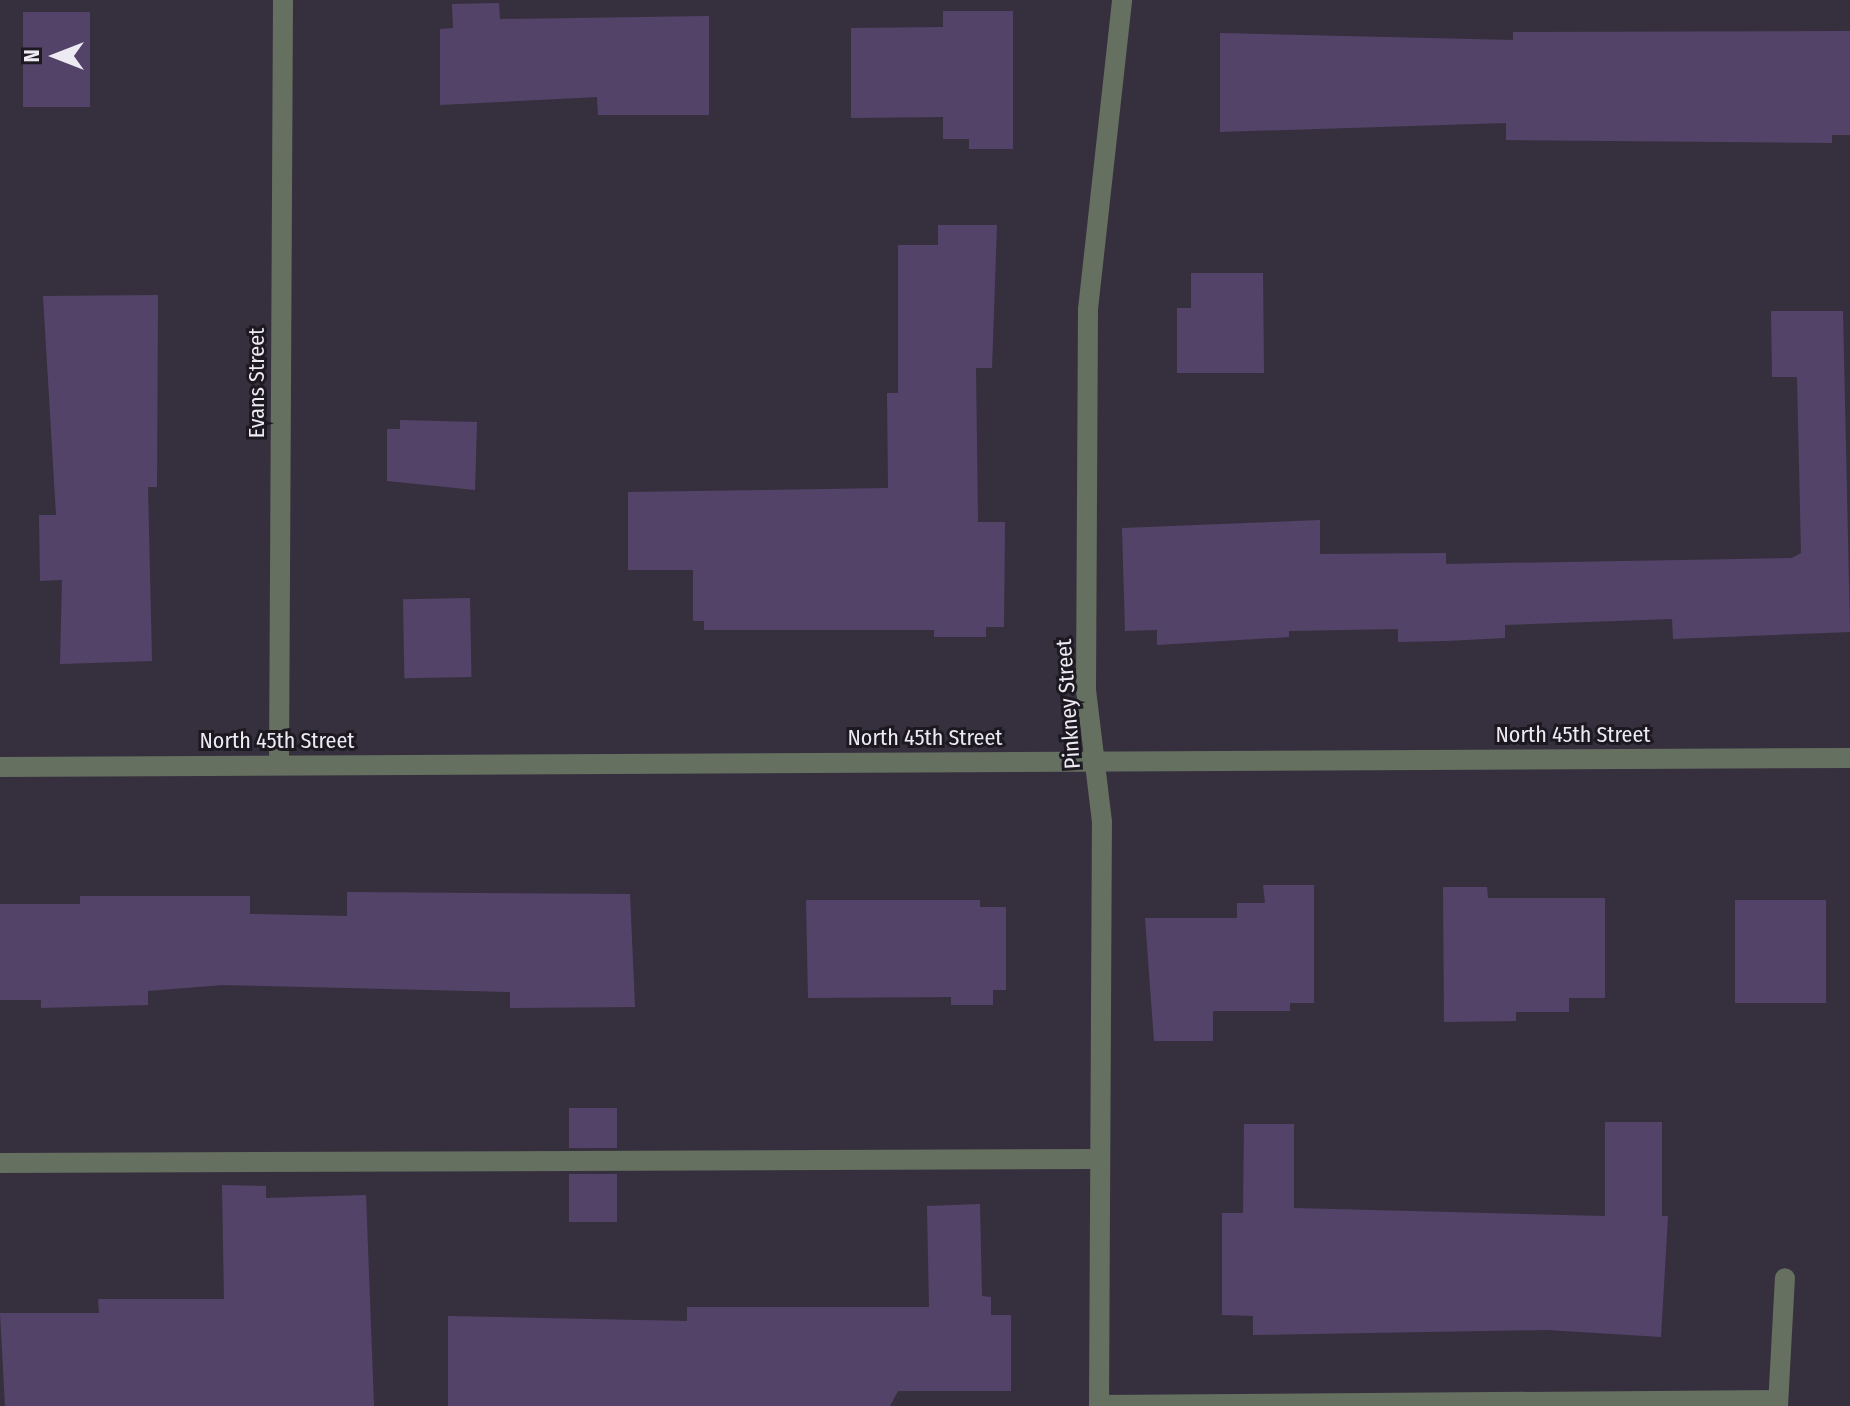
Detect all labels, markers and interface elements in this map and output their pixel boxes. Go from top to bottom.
north arrow [16,16,96,96]
text: N [18,49,45,63]
street label: Evans Street [244,328,270,438]
street label: Pinkney Street [1050,638,1086,770]
street label: North 45th Street [1496,722,1650,748]
street label: North 45th Street [848,725,1002,751]
street label: North 45th Street [200,728,354,754]

